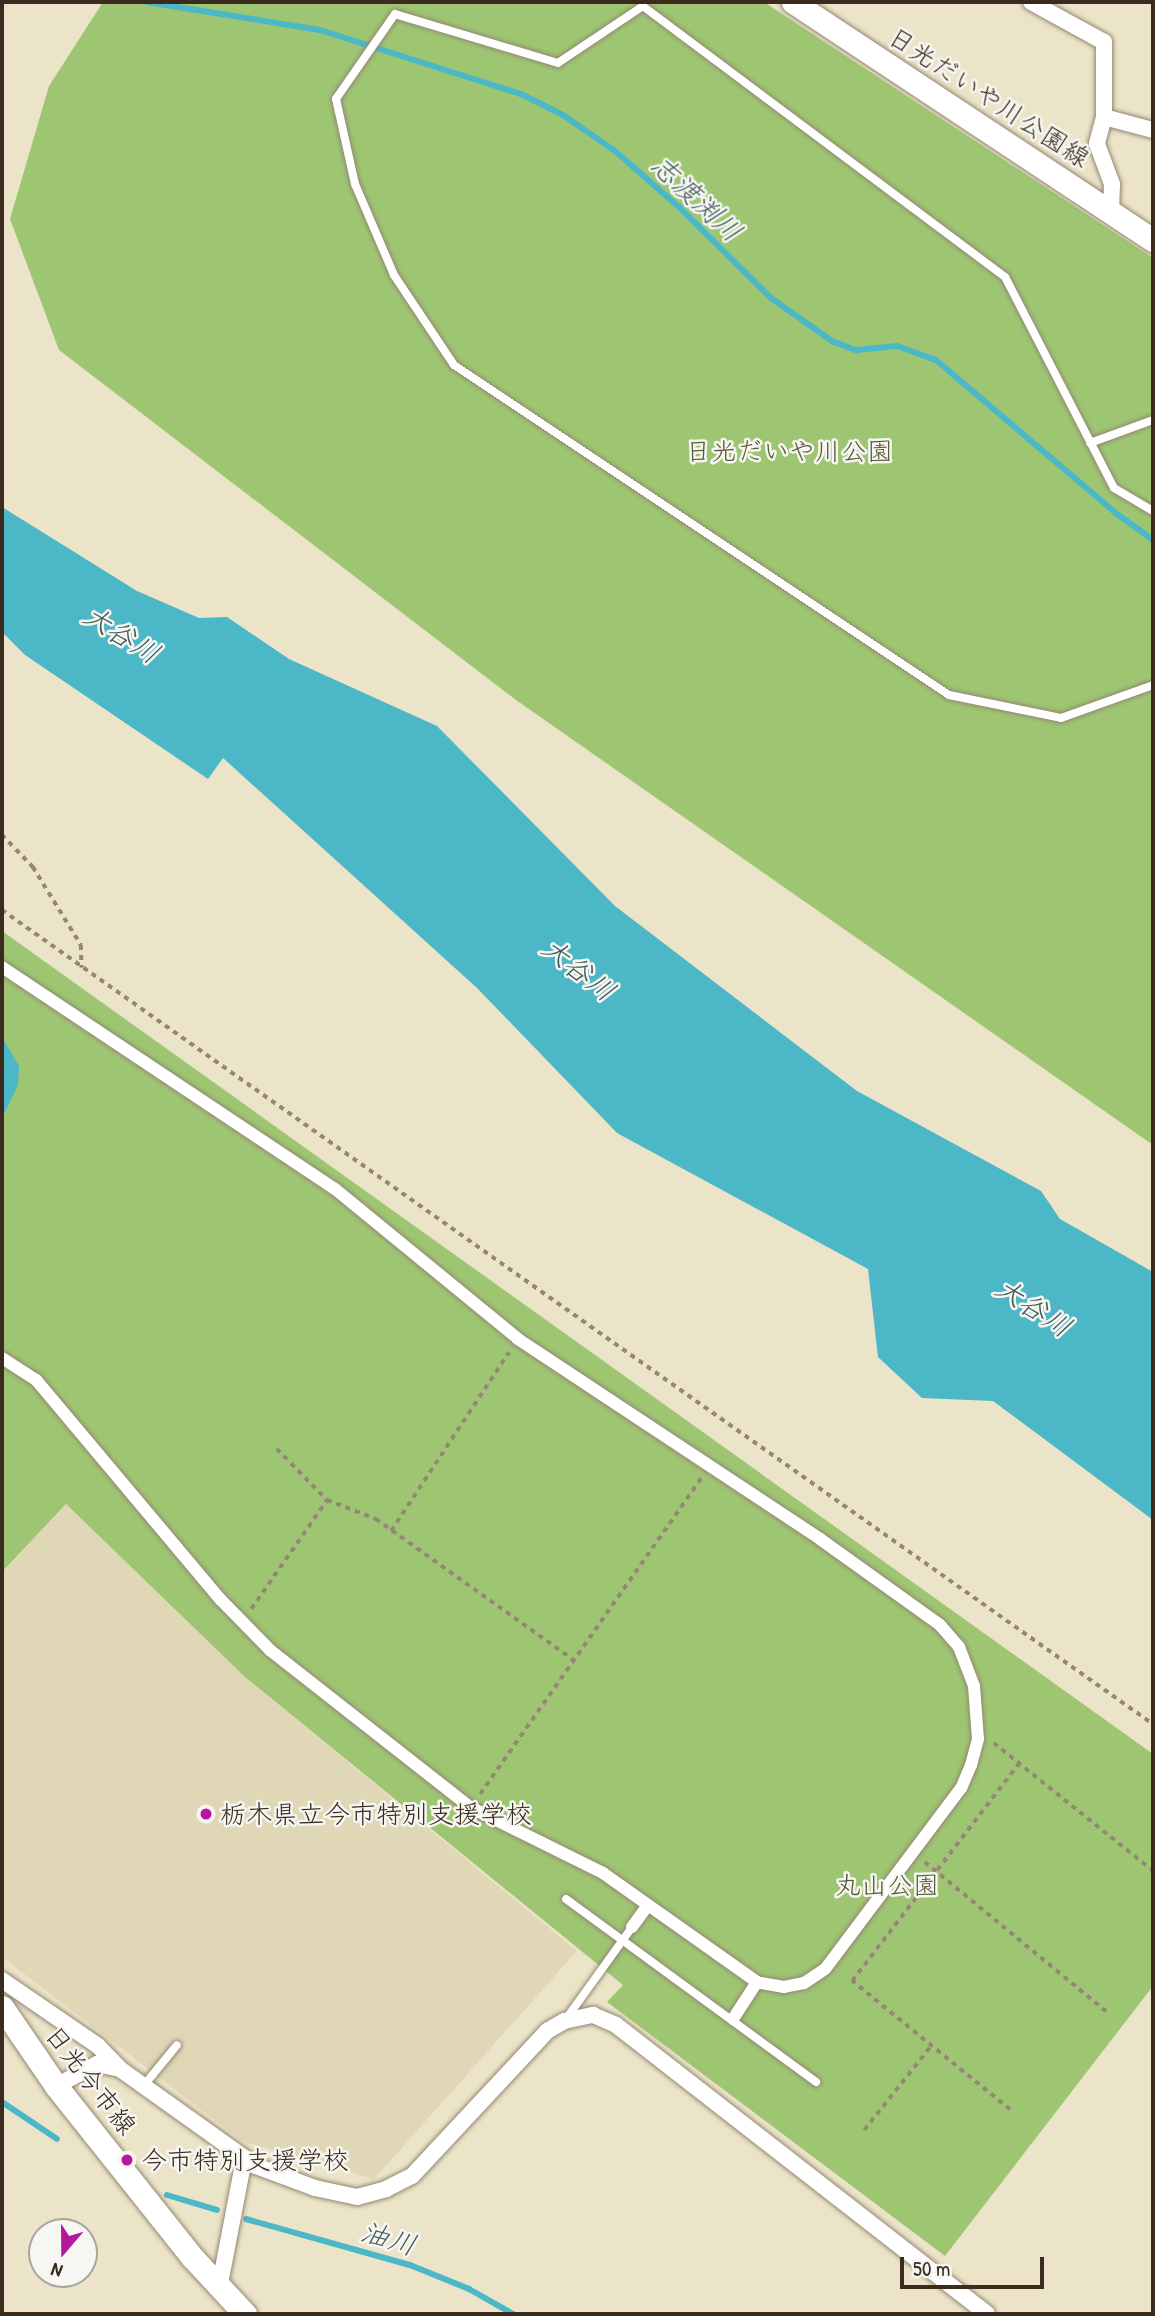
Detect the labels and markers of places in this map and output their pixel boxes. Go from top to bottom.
place label: 栃木県立今市特別支援学校 [220,1798,532,1830]
marker: 栃木県立今市特別支援学校 [198,1806,214,1822]
place label: 今市特別支援学校 [141,2144,349,2176]
marker: 今市特別支援学校 [119,2152,135,2168]

